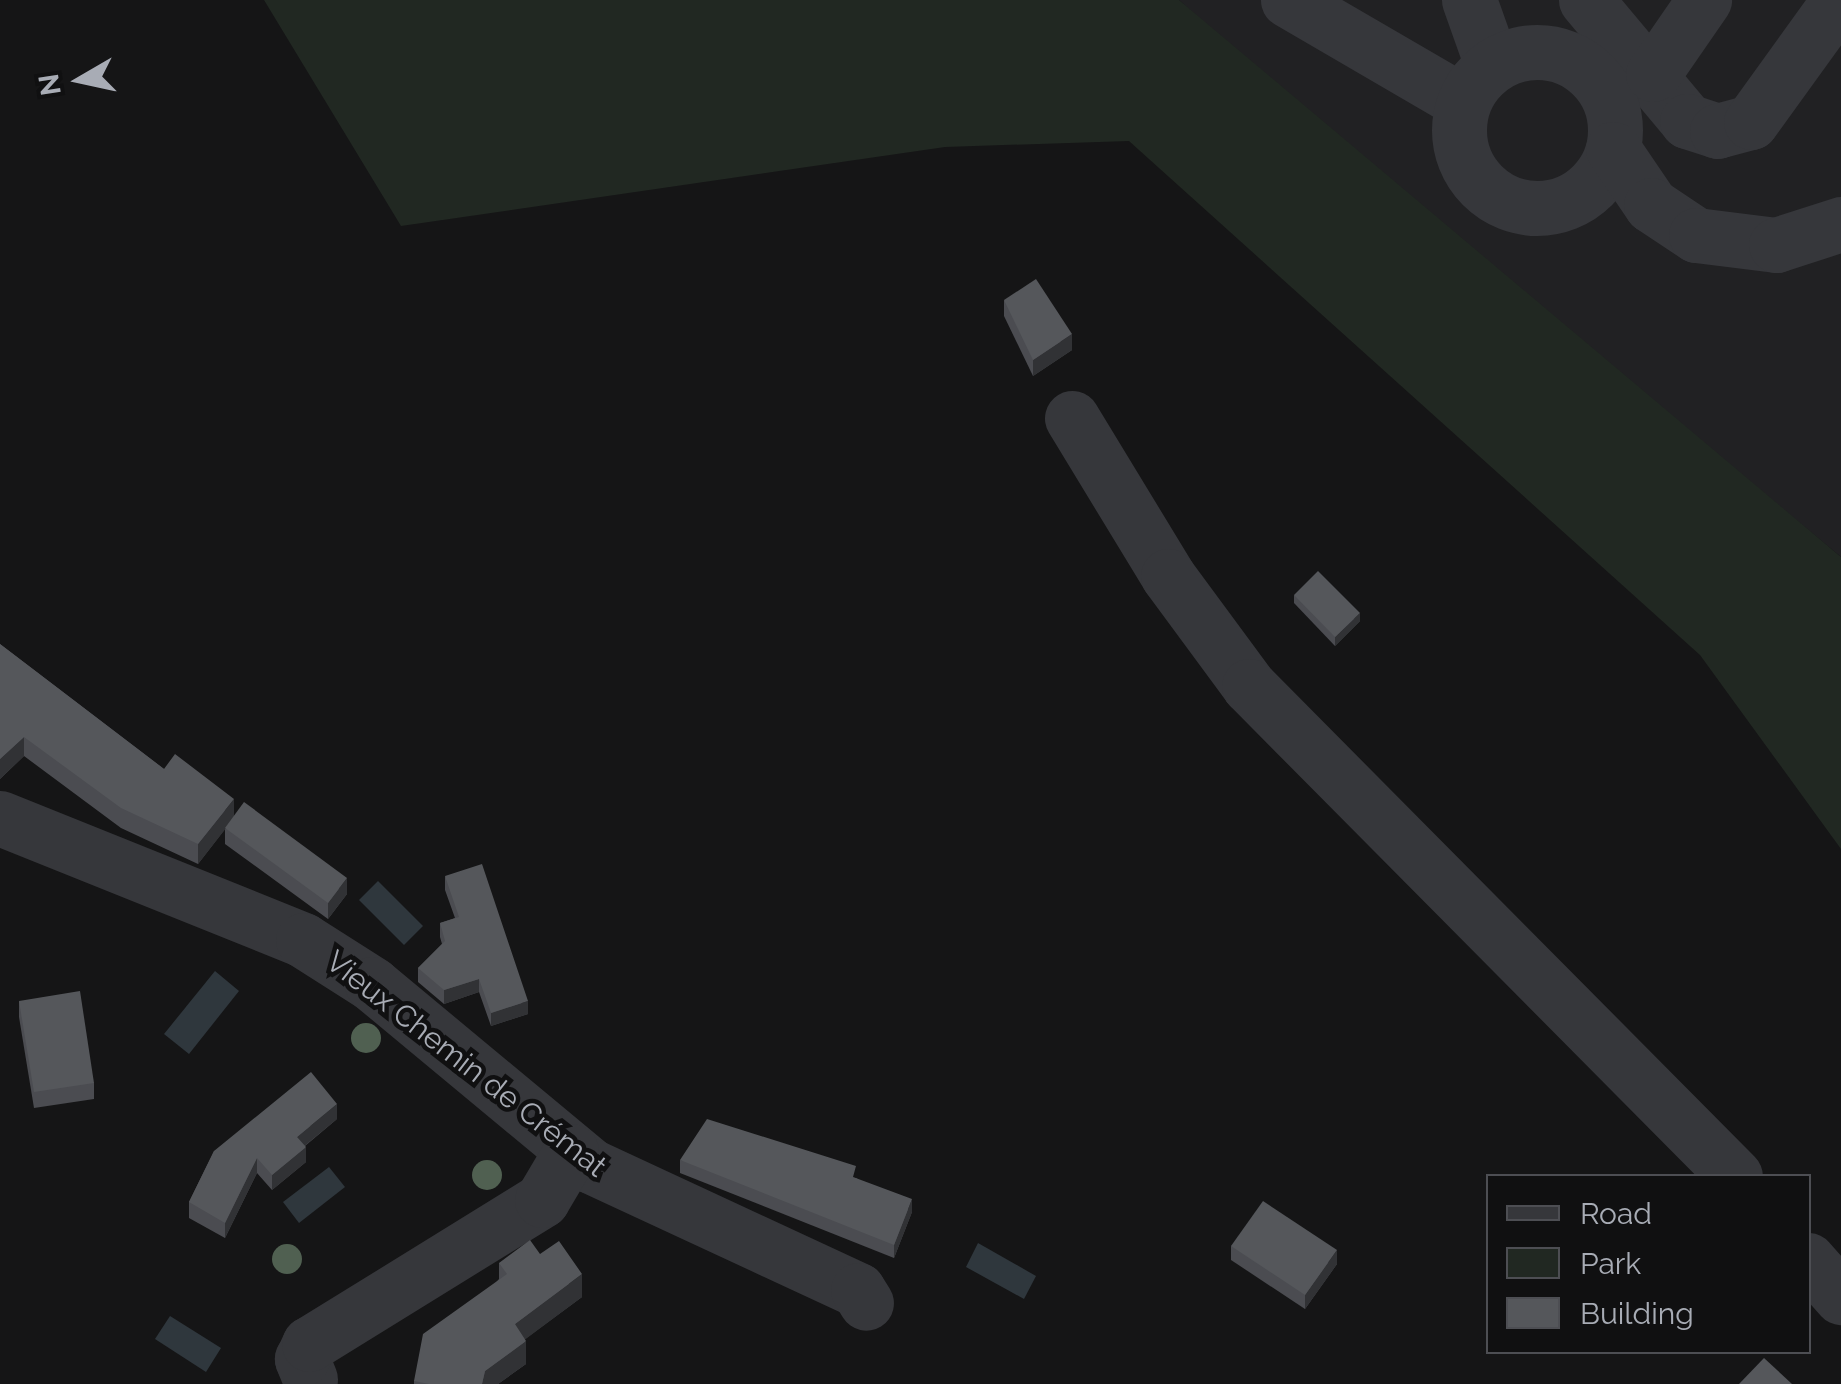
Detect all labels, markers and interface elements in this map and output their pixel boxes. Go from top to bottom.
north arrow [30,30,130,130]
text: N [32,72,68,98]
street label: Vieux Chemin de Crémat [319,943,613,1185]
legend [1486,1174,1811,1354]
text: Road [1580,1196,1652,1231]
text: Park [1580,1246,1641,1281]
text: Building [1580,1296,1694,1331]

